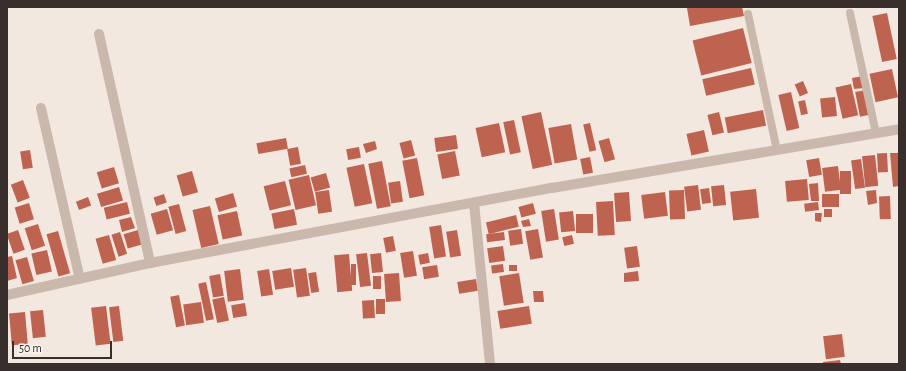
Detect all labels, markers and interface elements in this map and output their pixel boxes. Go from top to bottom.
scale bar [14,333,114,359]
text: 50 m [19,342,42,354]

